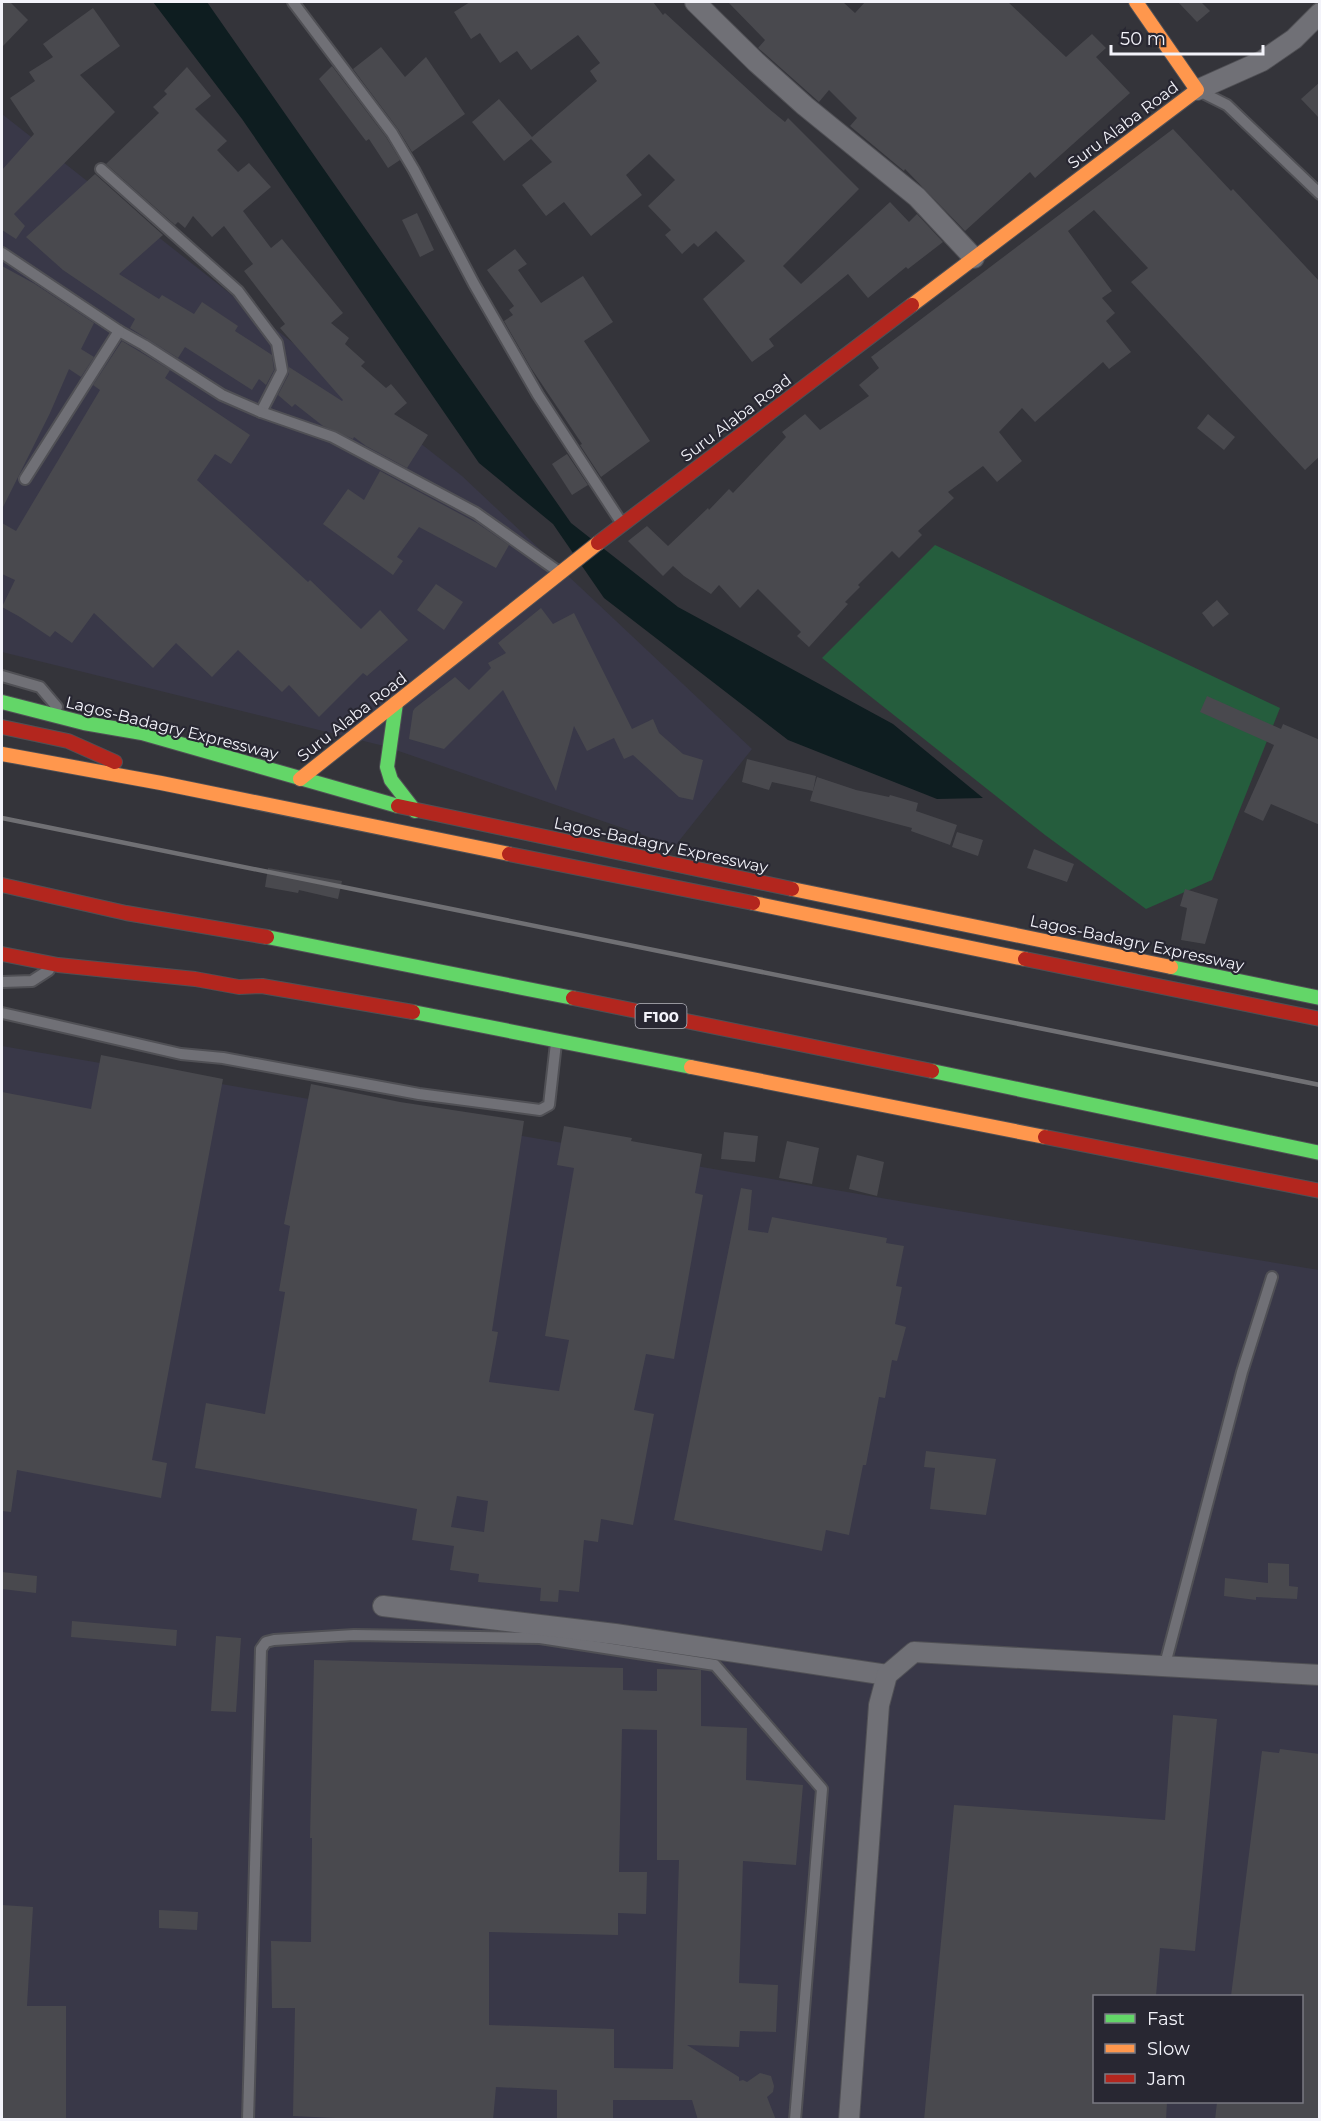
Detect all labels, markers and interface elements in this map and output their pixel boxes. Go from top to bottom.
scale bar [1111,18,1262,56]
text: 50 m [1120,28,1166,50]
street label: Suru Alaba Road [1064,77,1182,173]
street label: Suru Alaba Road [677,370,795,466]
street label: Suru Alaba Road [294,668,410,766]
street label: Lagos-Badagry Expressway [64,692,281,764]
street label: Lagos-Badagry Expressway [552,813,770,877]
street label: Lagos-Badagry Expressway [1028,911,1246,975]
road number: F100 [636,1004,686,1028]
legend [1093,1995,1303,2103]
text: Fast [1147,2008,1185,2030]
text: Slow [1147,2038,1190,2060]
text: Jam [1146,2068,1186,2090]

